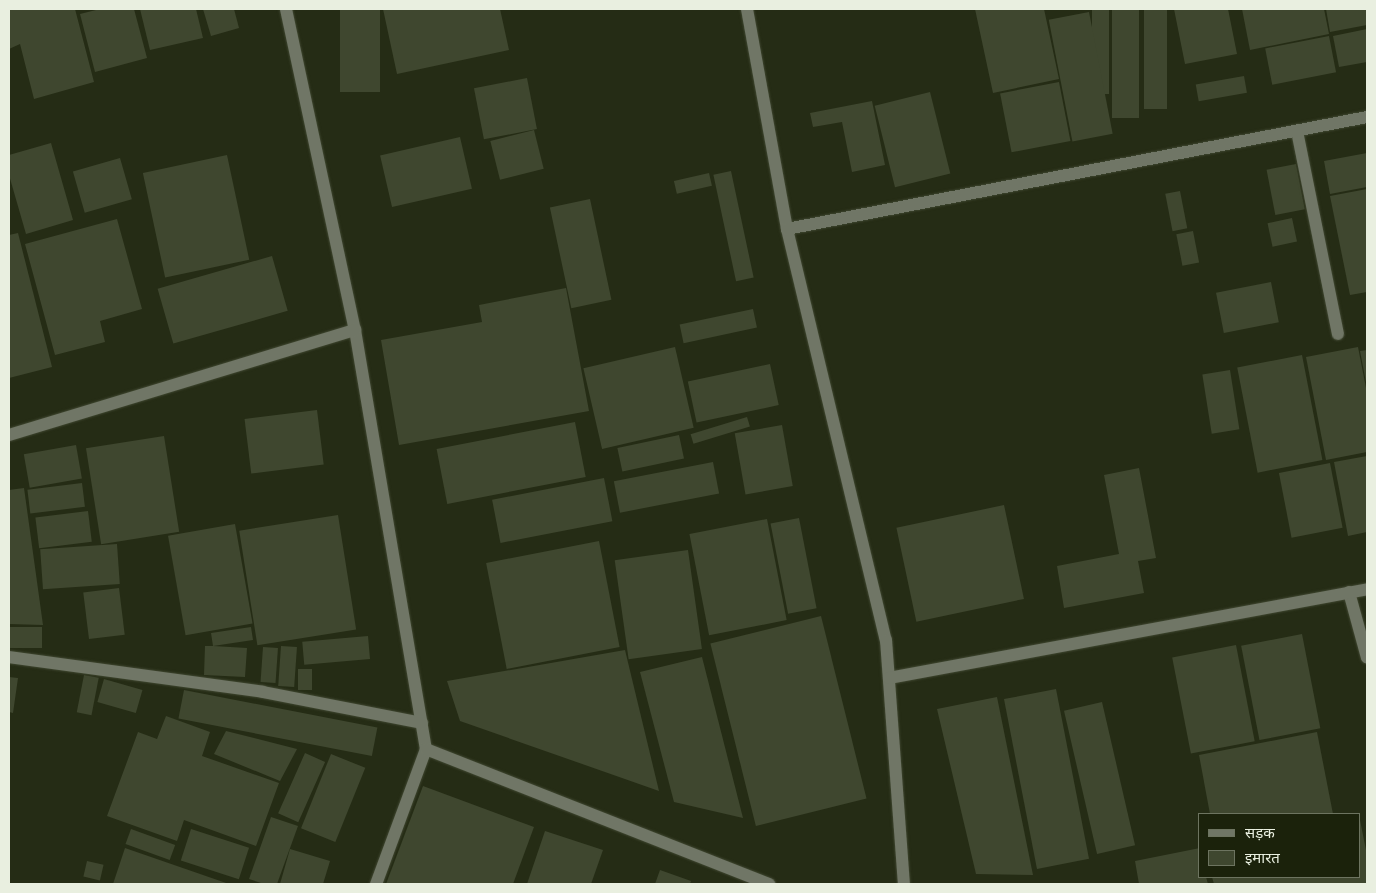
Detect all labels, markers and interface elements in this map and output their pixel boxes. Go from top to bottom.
legend [1198,813,1361,878]
text: सड़क [1245,822,1275,843]
text: इमारत [1245,847,1280,868]

